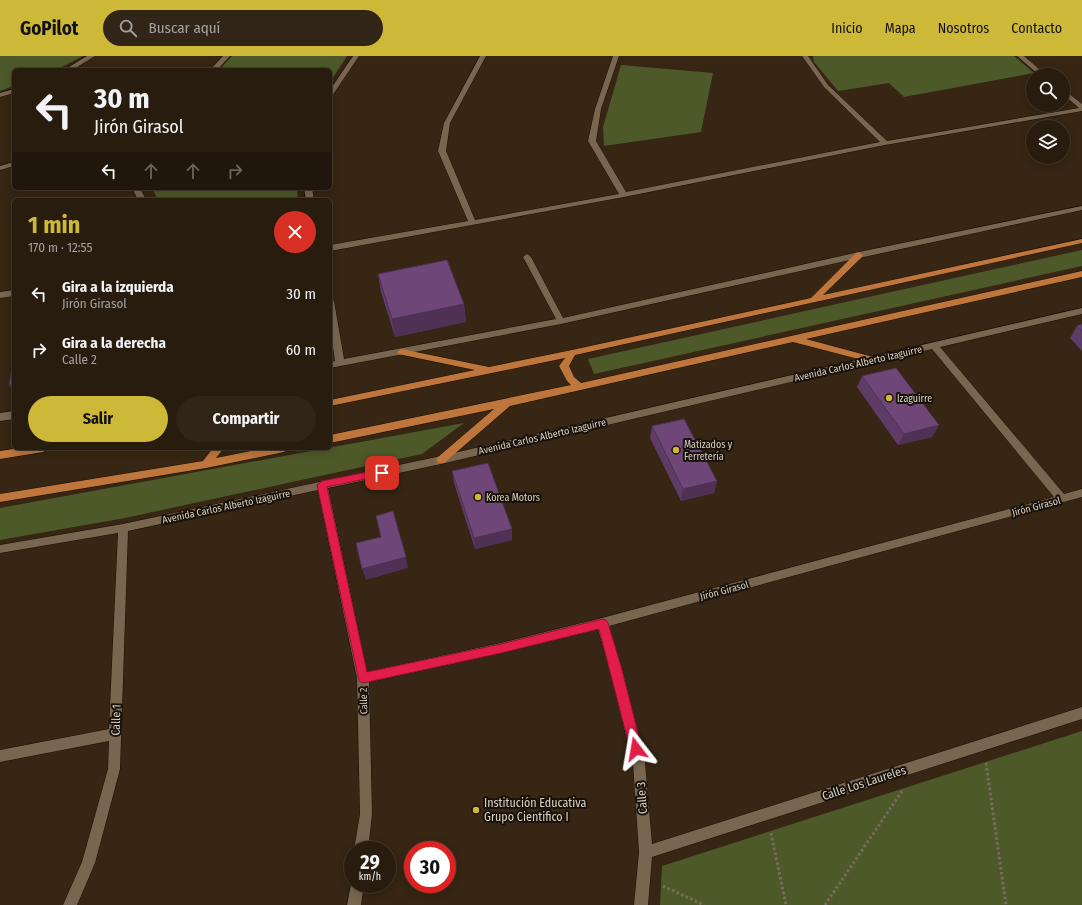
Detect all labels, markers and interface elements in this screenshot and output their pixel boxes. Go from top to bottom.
search box [103,10,383,46]
text: GoPilot [20,17,79,40]
icon: search [117,17,139,39]
text: Buscar aquí [149,19,220,37]
text: Inicio [831,20,863,37]
text: Mapa [885,20,916,37]
text: Nosotros [938,20,989,37]
text: Contacto [1011,20,1062,37]
map controls [1026,68,1070,164]
button: search [1026,68,1070,112]
text: 30 m [94,82,150,115]
icon: left [28,84,80,136]
text: Jirón Girasol [94,116,184,138]
button: layers [1026,120,1070,164]
icon: left [98,160,120,182]
icon: ahead [140,160,162,182]
icon: ahead [182,160,204,182]
icon: right [224,160,246,182]
text: 1 min [28,211,80,239]
button: close [274,211,316,253]
text: 170 m · 12:55 [28,240,92,255]
text: Gira a la izquierda [62,278,174,296]
icon: left [28,283,50,305]
text: 30 m [286,285,316,303]
text: Jirón Girasol [62,296,127,311]
text: Gira a la derecha [62,334,166,352]
icon: right [28,339,50,361]
text: 60 m [286,341,316,359]
street label: Avenida Carlos Alberto Izaguirre [793,343,923,384]
text: Calle 2 [62,352,97,367]
marker: Izaguirre [884,393,894,403]
place label: Izaguirre [897,393,932,405]
button: Salir [28,396,168,442]
button: Compartir [176,396,316,442]
street label: Avenida Carlos Alberto Izaguirre [477,416,607,457]
place label: Matizados y Ferretería [684,439,733,463]
marker: Matizados y Ferretería [671,445,681,455]
pin [365,456,399,490]
icon: arrive [371,462,393,484]
street label: Avenida Carlos Alberto Izaguirre [161,488,291,526]
marker: Korea Motors [473,492,483,502]
place label: Korea Motors [486,492,540,504]
street label: Jirón Girasol [1011,495,1062,519]
street label: Jirón Girasol [699,579,750,603]
street label: Calle 2 [358,687,370,714]
street label: Calle 1 [108,704,124,736]
position arrow [615,728,657,770]
street label: Calle Los Laureles [820,763,908,803]
street label: Calle 3 [634,781,650,815]
place label: Institución Educativa Grupo Cientifico I [484,796,586,824]
marker: Institución Educativa Grupo Cientifico I [471,805,481,815]
speed limit sign: 30 [404,841,456,893]
text: 29 [360,850,380,874]
text: km/h [359,871,381,883]

